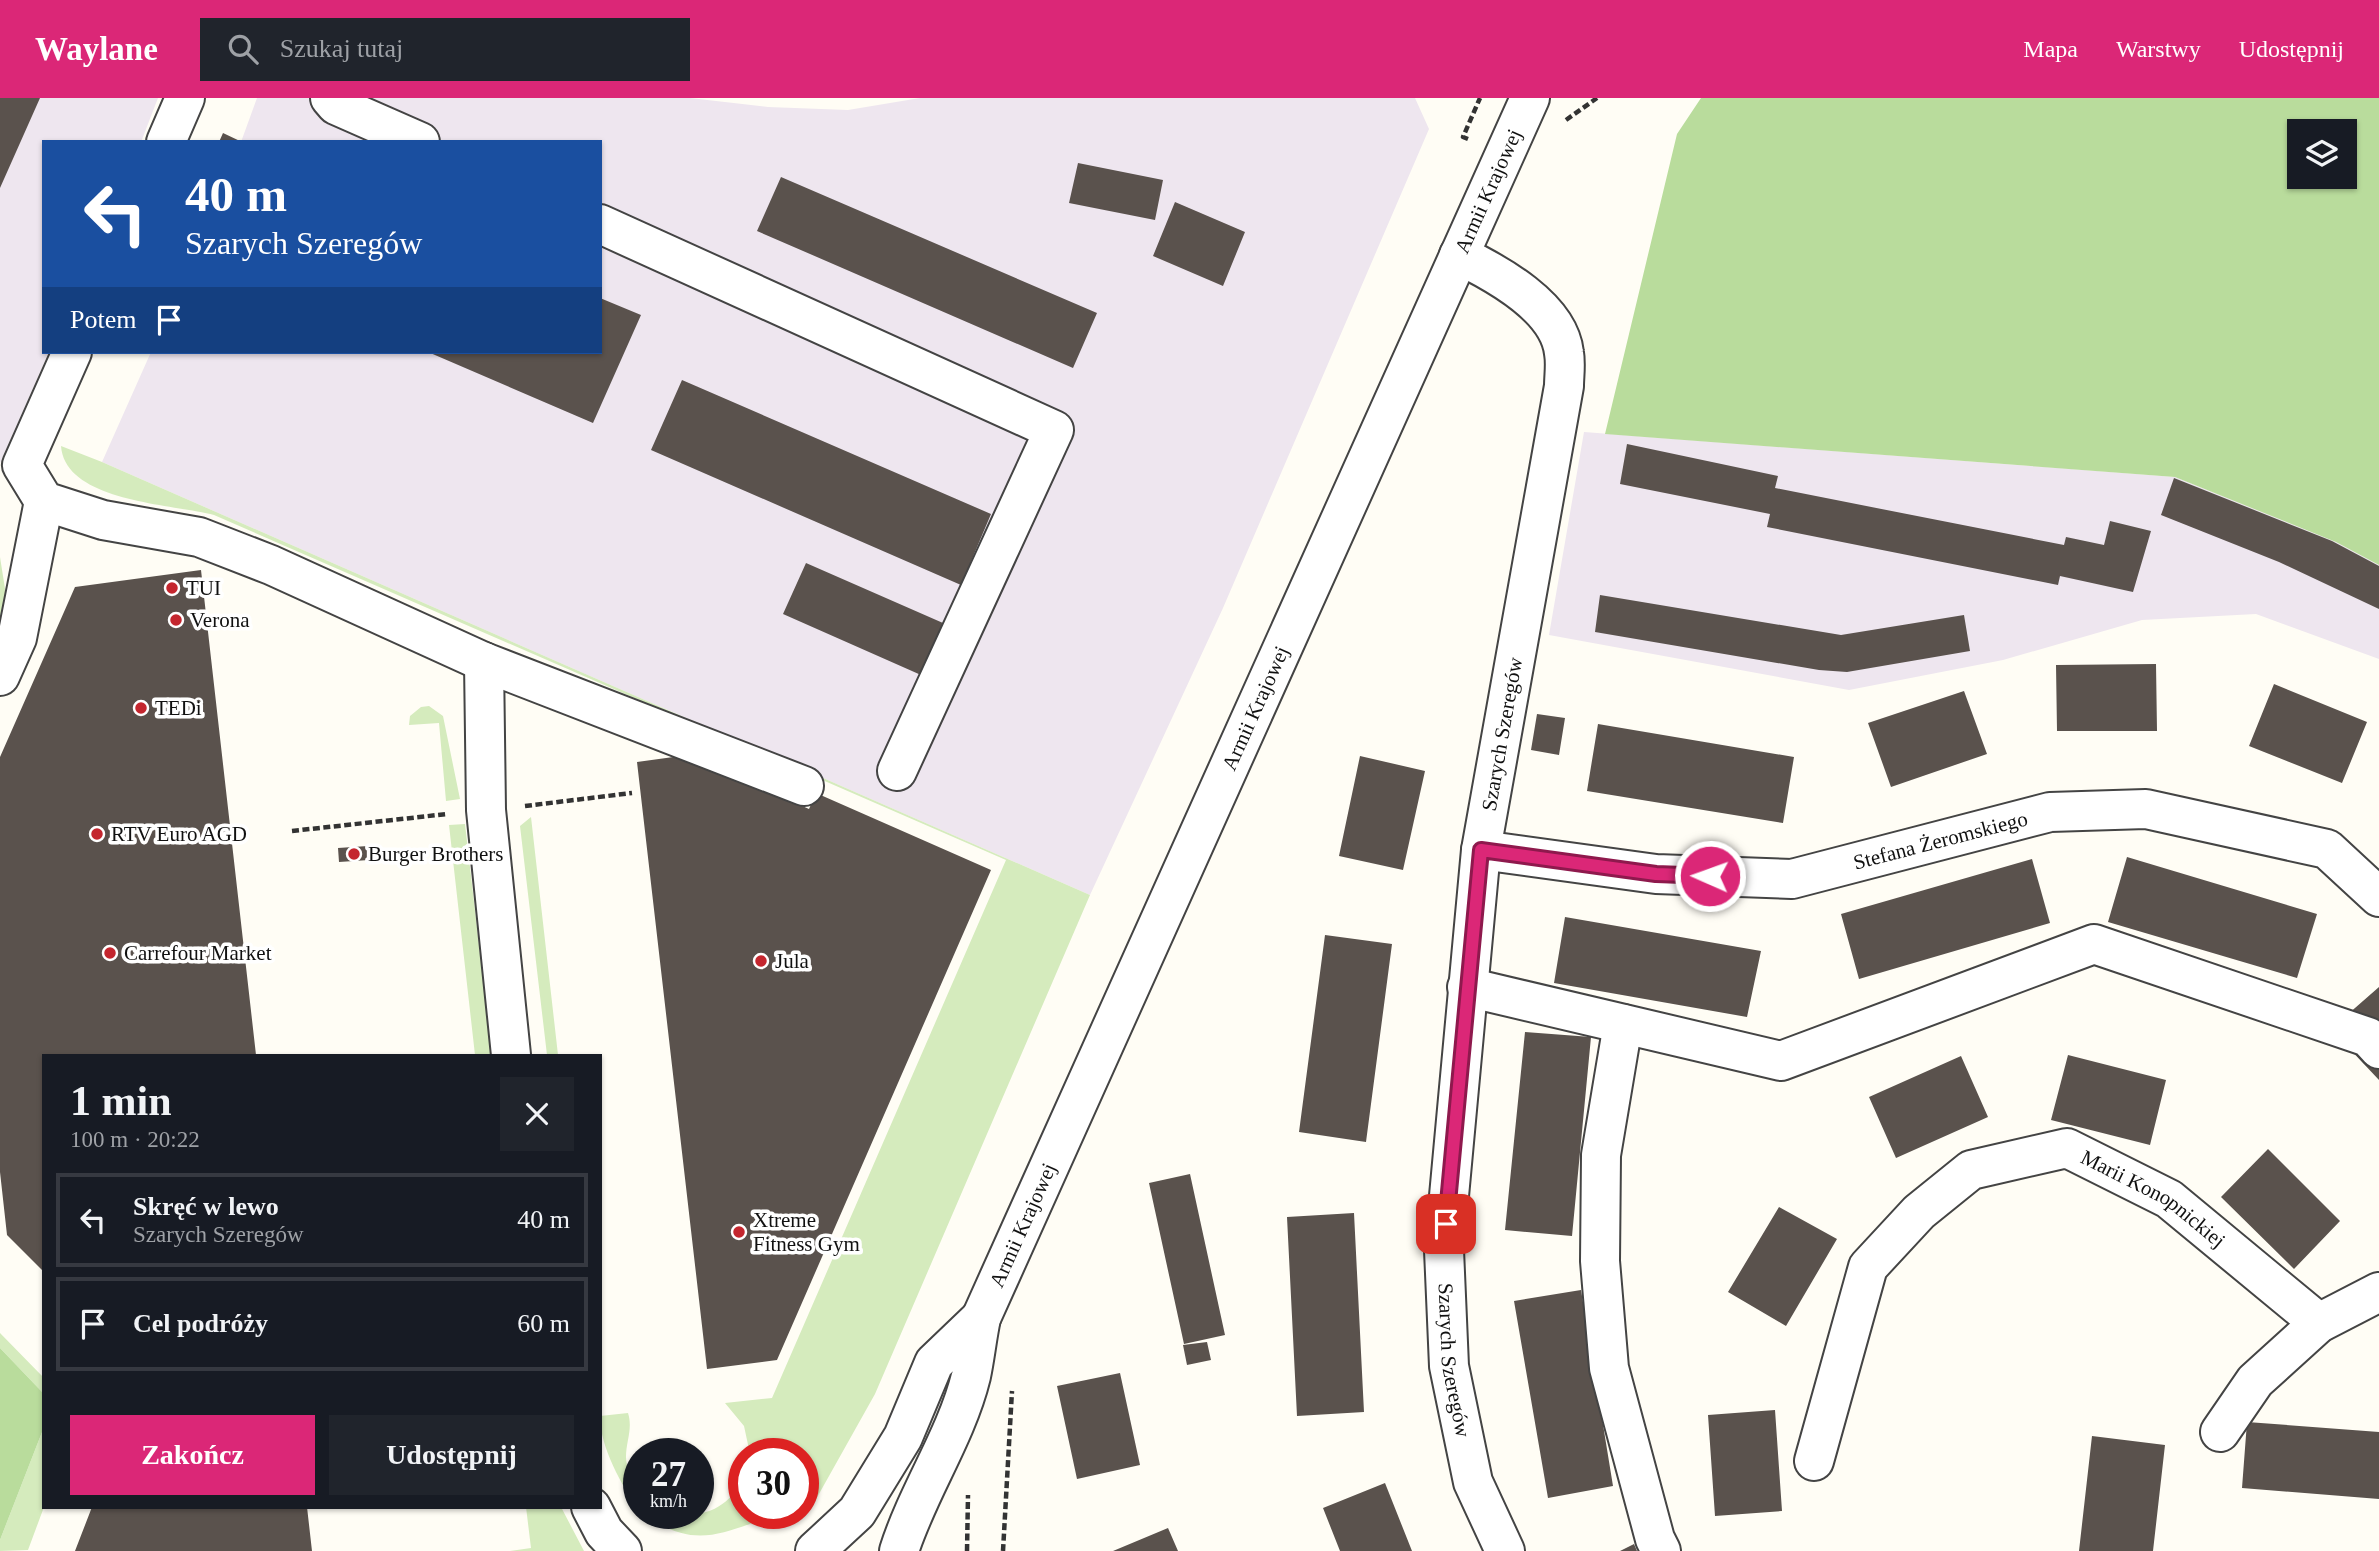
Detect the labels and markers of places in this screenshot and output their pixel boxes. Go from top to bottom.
place label: TUI [186,576,221,600]
marker: TUI [164,580,180,596]
place label: Verona [190,608,250,632]
marker: Verona [168,612,184,628]
place label: TEDi [155,696,202,720]
marker: TEDi [133,700,149,716]
place label: RTV Euro AGD [111,822,247,846]
marker: RTV Euro AGD [89,826,105,842]
place label: Burger Brothers [368,842,504,866]
marker: Burger Brothers [346,846,362,862]
place label: Carrefour Market [124,941,272,965]
marker: Carrefour Market [102,945,118,961]
place label: Jula [775,949,810,973]
marker: Jula [753,953,769,969]
pin [1416,1194,1476,1254]
place label: Xtreme Fitness Gym [753,1208,860,1256]
marker: Xtreme Fitness Gym [731,1224,747,1240]

